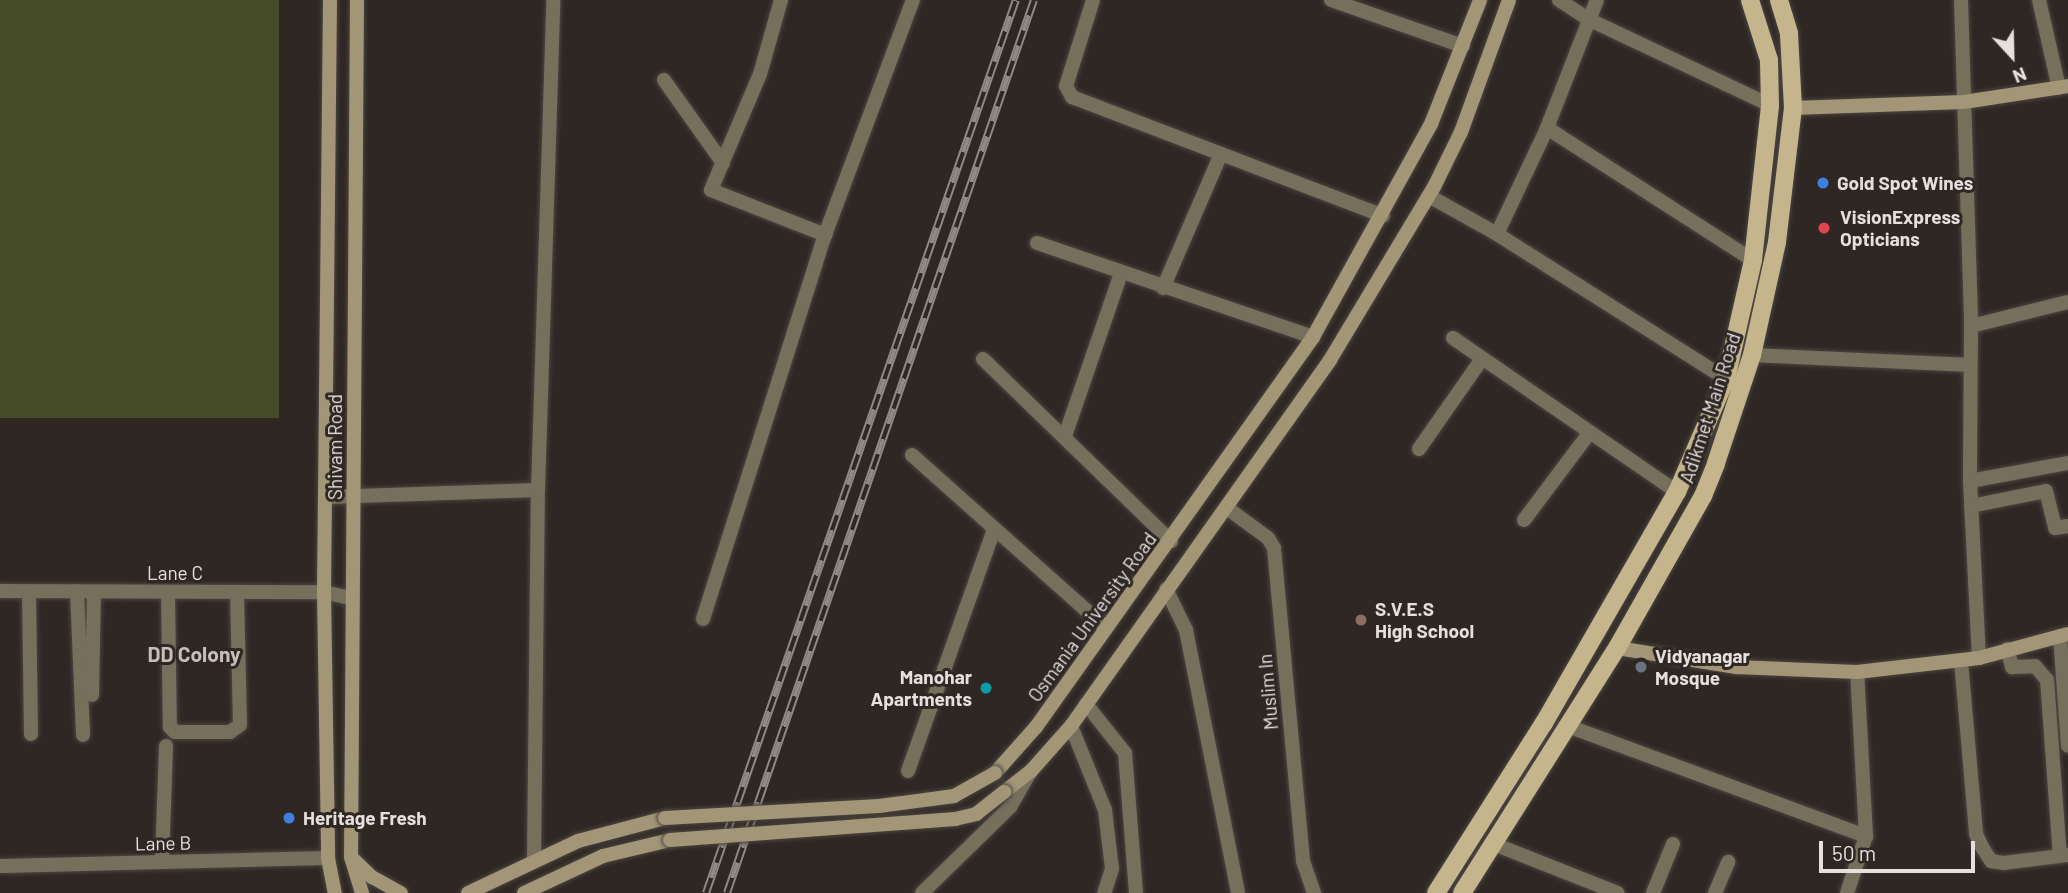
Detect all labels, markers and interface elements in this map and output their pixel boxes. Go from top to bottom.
north arrow [1977,21,2047,91]
text: N [2010,63,2030,89]
place label: Gold Spot Wines [1837,172,1973,194]
marker: Gold Spot Wines [1815,175,1831,191]
place label: VisionExpress Opticians [1840,206,1960,250]
marker: VisionExpress Opticians [1814,218,1834,238]
street label: Adikmet Main Road [1675,330,1745,486]
street label: Shivam Road [324,394,346,500]
street label: Osmania University Road [1023,528,1161,706]
street label: Lane C [147,562,203,584]
place label: S.V.E.S High School [1375,598,1474,642]
marker: S.V.E.S High School [1353,612,1369,628]
district label: DD Colony [147,641,241,667]
place label: Vidyanagar Mosque [1655,645,1750,689]
street label: Muslim ln [1253,653,1283,731]
marker: Vidyanagar Mosque [1633,659,1649,675]
place label: Manohar Apartments [870,666,972,710]
marker: Manohar Apartments [978,680,994,696]
place label: Heritage Fresh [303,807,427,829]
marker: Heritage Fresh [281,810,297,826]
scale bar [1823,826,1979,870]
street label: Lane B [135,831,191,855]
text: 50 m [1832,840,1876,865]

